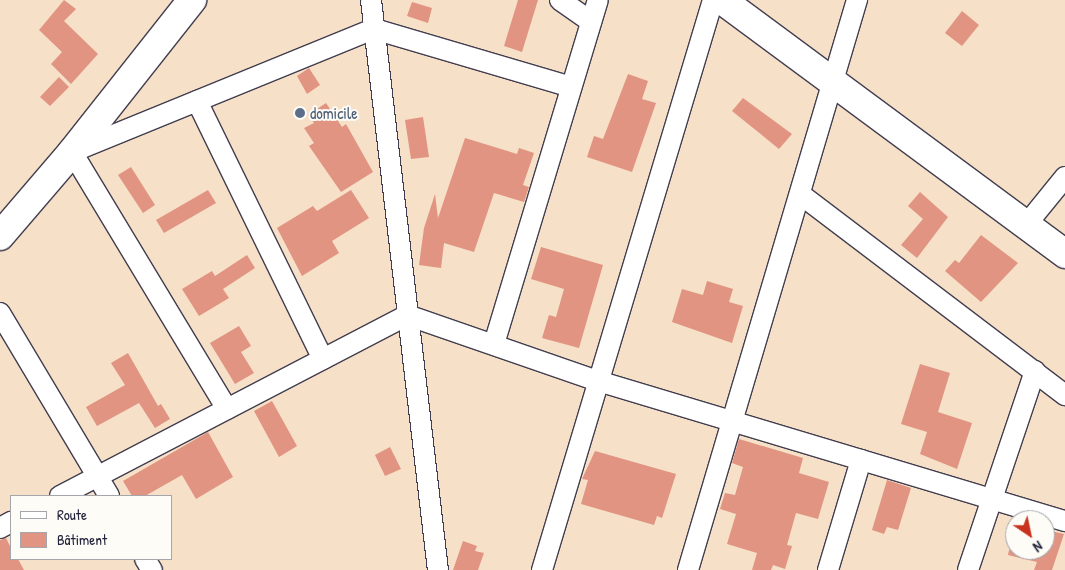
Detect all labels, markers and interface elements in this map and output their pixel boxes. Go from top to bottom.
place label: domicile [310,103,358,123]
marker: domicile [294,107,306,119]
legend [10,495,172,560]
text: Route [57,504,87,525]
north arrow [1005,510,1055,560]
text: Bâtiment [57,529,107,550]
text: N [1030,537,1047,557]

